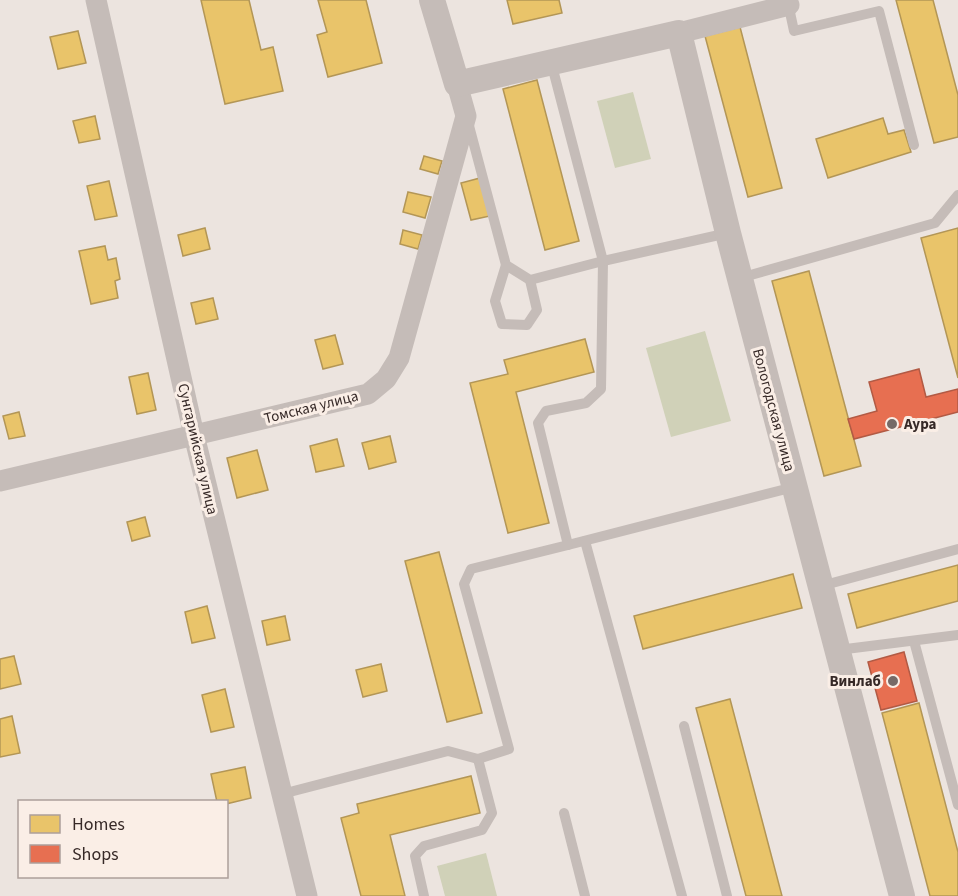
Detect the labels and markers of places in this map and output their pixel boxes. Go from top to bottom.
place label: Аура [903,414,937,435]
marker: Аура [885,417,899,431]
place label: Винлаб [830,671,881,692]
marker: Винлаб [886,674,900,688]

